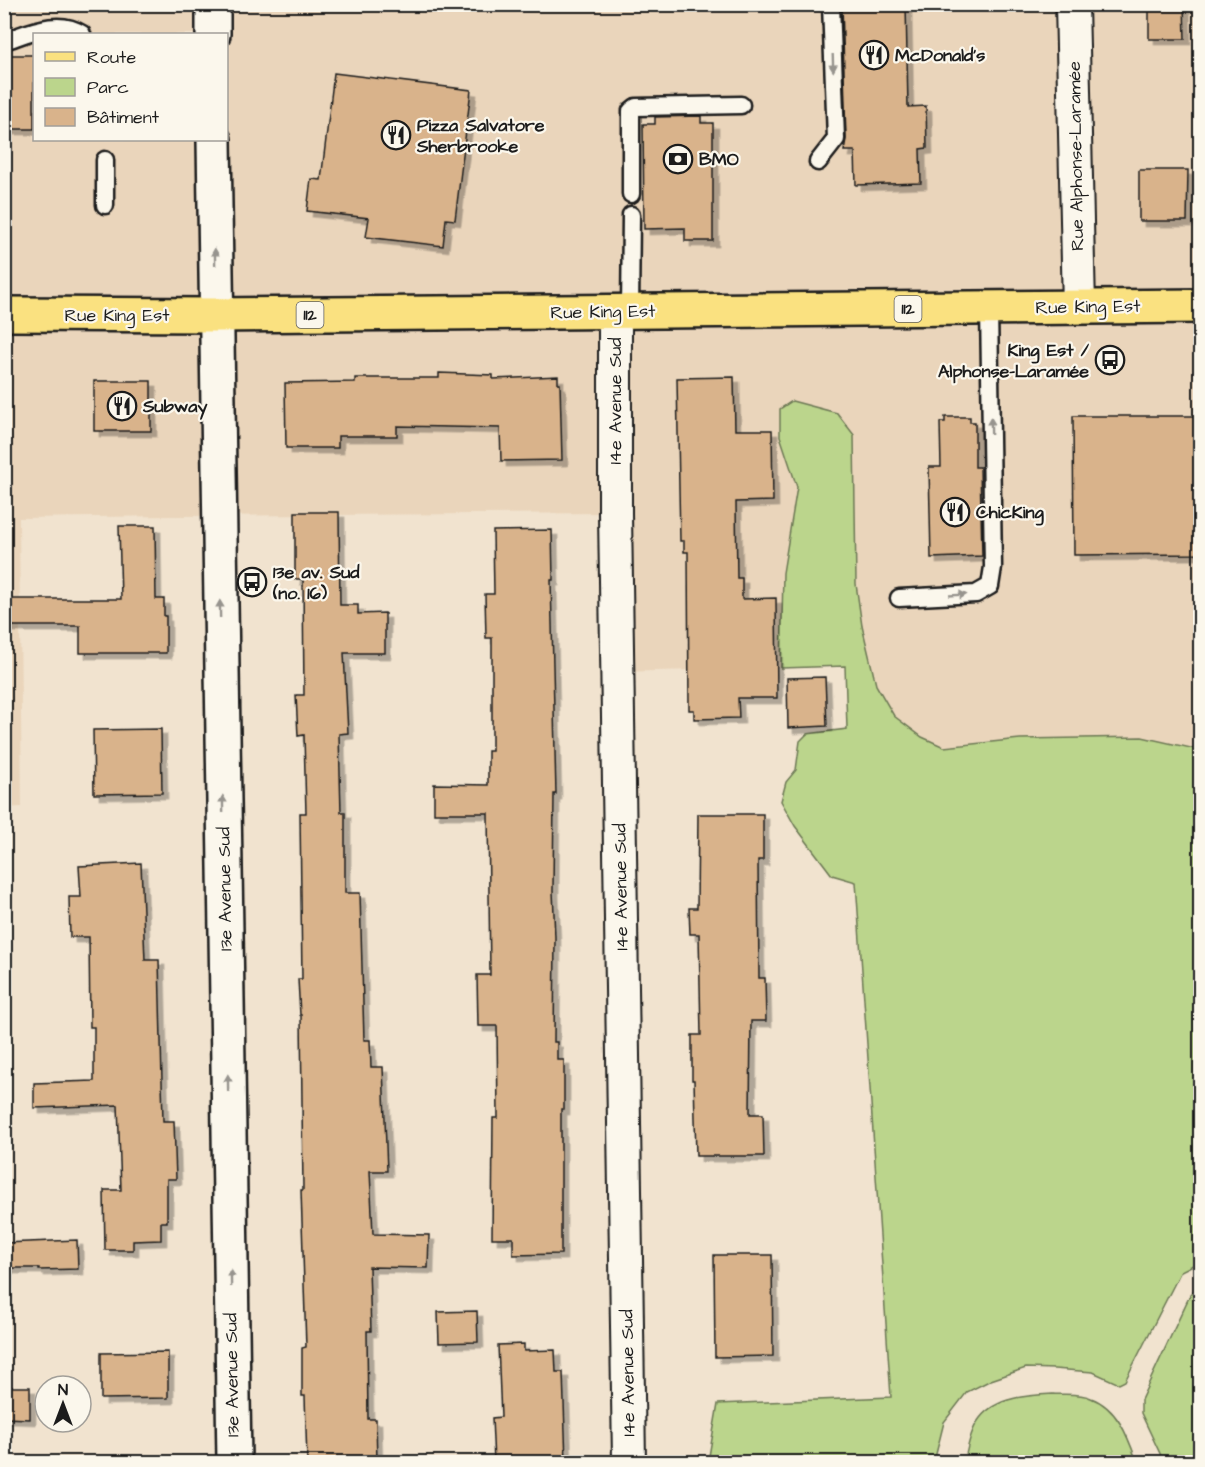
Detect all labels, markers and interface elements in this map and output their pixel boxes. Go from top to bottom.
legend [33,33,228,141]
restaurant icon: McDonald's [858,39,890,71]
place label: McDonald's [895,43,985,68]
text: Route [87,45,136,70]
one-way arrow [828,53,838,72]
street label: Rue Alphonse-Laramée [1062,61,1090,251]
text: Parc [87,75,129,100]
text: Bâtiment [87,105,160,130]
place label: Pizza Salvatore Sherbrooke [416,113,545,159]
restaurant icon: Pizza Salvatore Sherbrooke [380,119,412,151]
bank icon: BMO [662,143,694,175]
place label: BMO [699,147,739,172]
one-way arrow [210,247,220,266]
street label: Rue King Est [1035,294,1141,321]
road number: 112 [894,296,922,322]
street label: Rue King Est [550,299,656,326]
road number: 112 [296,302,324,328]
street label: Rue King Est [65,303,170,329]
street label: 14e Avenue Sud [603,337,628,465]
place label: King Est / Alphonse-Laramée [938,338,1090,384]
bus stop icon: King Est / Alphonse-Laramée [1094,344,1126,376]
restaurant icon: Subway [106,390,138,422]
place label: Subway [142,394,208,420]
one-way arrow [986,416,996,435]
restaurant icon: ChicKing [939,496,971,528]
place label: ChicKing [976,500,1044,526]
place label: 13e av. Sud (no. 16) [272,560,360,606]
bus stop icon: 13e av. Sud (no. 16) [236,566,268,598]
one-way arrow [948,590,967,599]
one-way arrow [215,600,225,619]
one-way arrow [218,795,228,814]
street label: 14e Avenue Sud [607,823,635,951]
street label: 13e Avenue Sud [211,827,239,951]
one-way arrow [223,1074,233,1093]
one-way arrow [226,1269,236,1288]
street label: 14e Avenue Sud [614,1309,642,1437]
street label: 13e Avenue Sud [218,1313,246,1437]
north arrow [33,1374,93,1434]
text: N [58,1379,68,1401]

